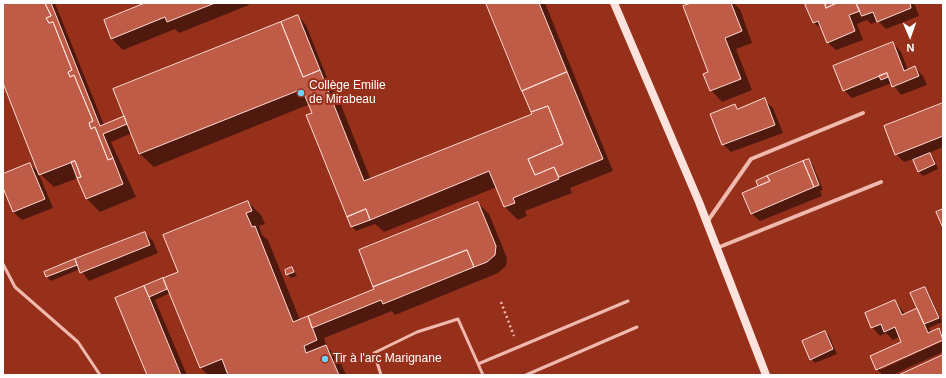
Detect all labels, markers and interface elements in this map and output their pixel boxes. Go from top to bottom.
north arrow [890,16,930,56]
text: N [906,42,915,54]
place label: Collège Emilie de Mirabeau [309,79,386,107]
marker: Collège Emilie de Mirabeau [296,88,306,98]
place label: Tir à l'arc Marignane [333,352,442,366]
marker: Tir à l'arc Marignane [320,354,330,364]

